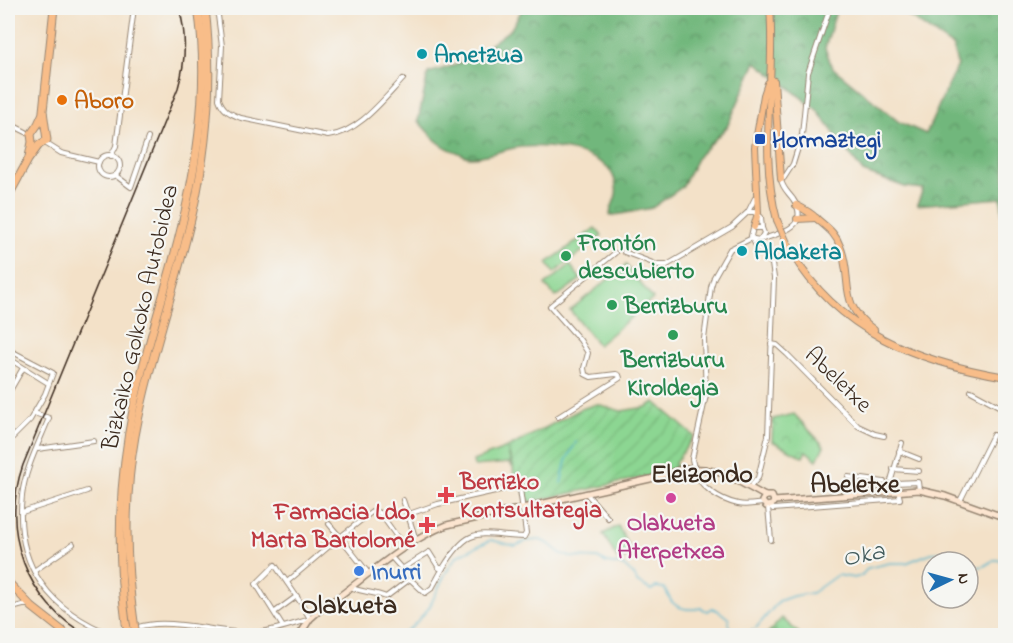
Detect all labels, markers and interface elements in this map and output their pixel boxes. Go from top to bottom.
place label: Ametzua [434,39,523,74]
marker: Ametzua [415,47,429,61]
place label: Aboro [74,85,134,120]
marker: Aboro [55,93,69,107]
place label: Hormaztegi [772,124,881,160]
marker: Hormaztegi [753,132,767,146]
street label: Bizkaiko Golkoko Autobidea [94,181,189,455]
place label: Frontón descubierto [577,227,695,290]
place label: Aldaketa [754,236,842,271]
marker: Aldaketa [735,244,749,258]
marker: Frontón descubierto [559,249,573,263]
place label: Berrizburu [623,290,728,325]
marker: Berrizburu [605,298,619,312]
marker: Berrizburu Kiroldegia [666,328,680,342]
street label: Abeletxe [795,340,879,422]
place label: Berrizburu Kiroldegia [620,344,725,408]
district label: Eleizondo [651,457,753,495]
place label: Berrizko Kontsultategia [459,466,602,530]
district label: Abeletxe [810,467,901,505]
marker: Berrizko Kontsultategia [437,486,455,504]
marker: Olakueta Aterpetxea [664,491,678,505]
place label: Farmacia Ldo. Marta Bartolomé [251,496,416,559]
place label: Olakueta Aterpetxea [617,507,725,570]
marker: Farmacia Ldo. Marta Bartolomé [420,518,434,532]
water label: Oka [839,533,889,579]
north arrow [920,550,980,610]
place label: Inurri [371,556,421,591]
marker: Inurri [352,564,366,578]
text: N [951,572,975,585]
district label: Olakueta [301,588,397,626]

